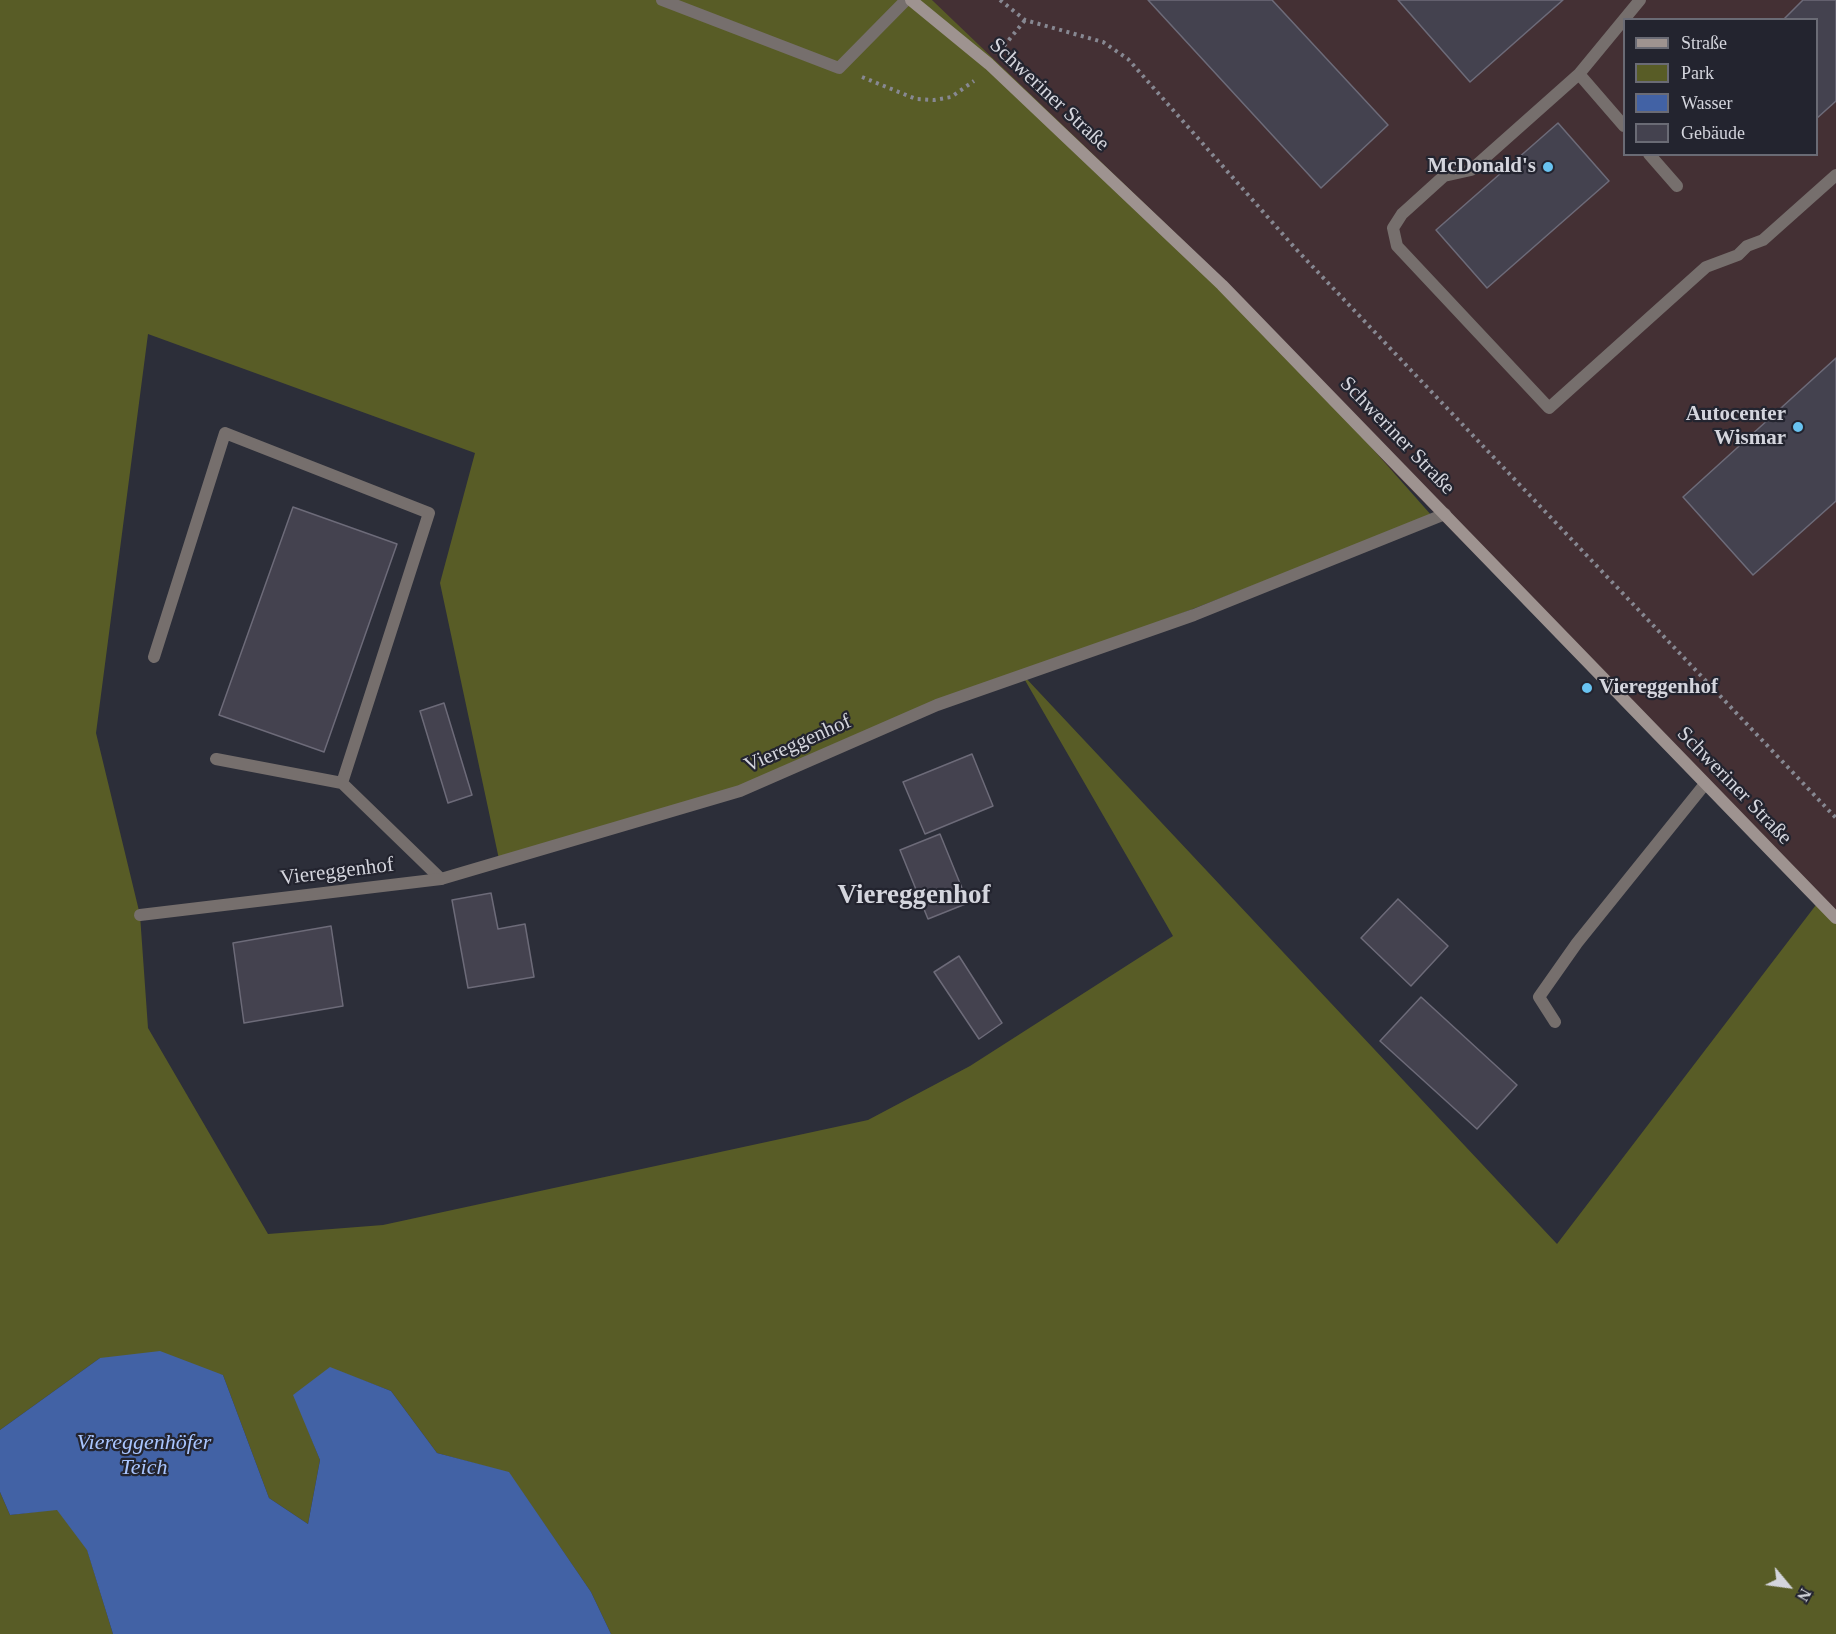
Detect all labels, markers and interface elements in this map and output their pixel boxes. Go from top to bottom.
legend [1623,18,1818,156]
street label: Schweriner Straße [984,33,1114,157]
text: Straße [1681,33,1727,53]
text: Park [1681,63,1714,83]
text: Wasser [1681,93,1733,113]
text: Gebäude [1681,123,1745,143]
place label: McDonald's [1427,154,1536,180]
marker: McDonald's [1541,160,1555,174]
street label: Schweriner Straße [1334,372,1460,500]
place label: Autocenter Wismar [1686,402,1786,452]
marker: Autocenter Wismar [1791,420,1805,434]
place label: Viereggenhof [1599,675,1718,701]
marker: Viereggenhof [1580,681,1594,695]
street label: Viereggenhof [741,709,855,779]
street label: Schweriner Straße [1671,722,1797,850]
street label: Viereggenhof [279,853,395,891]
district label: Viereggenhof [838,880,990,912]
water label: Viereggenhöfer Teich [77,1430,211,1482]
north arrow [1758,1556,1818,1616]
text: N [1794,1586,1814,1604]

